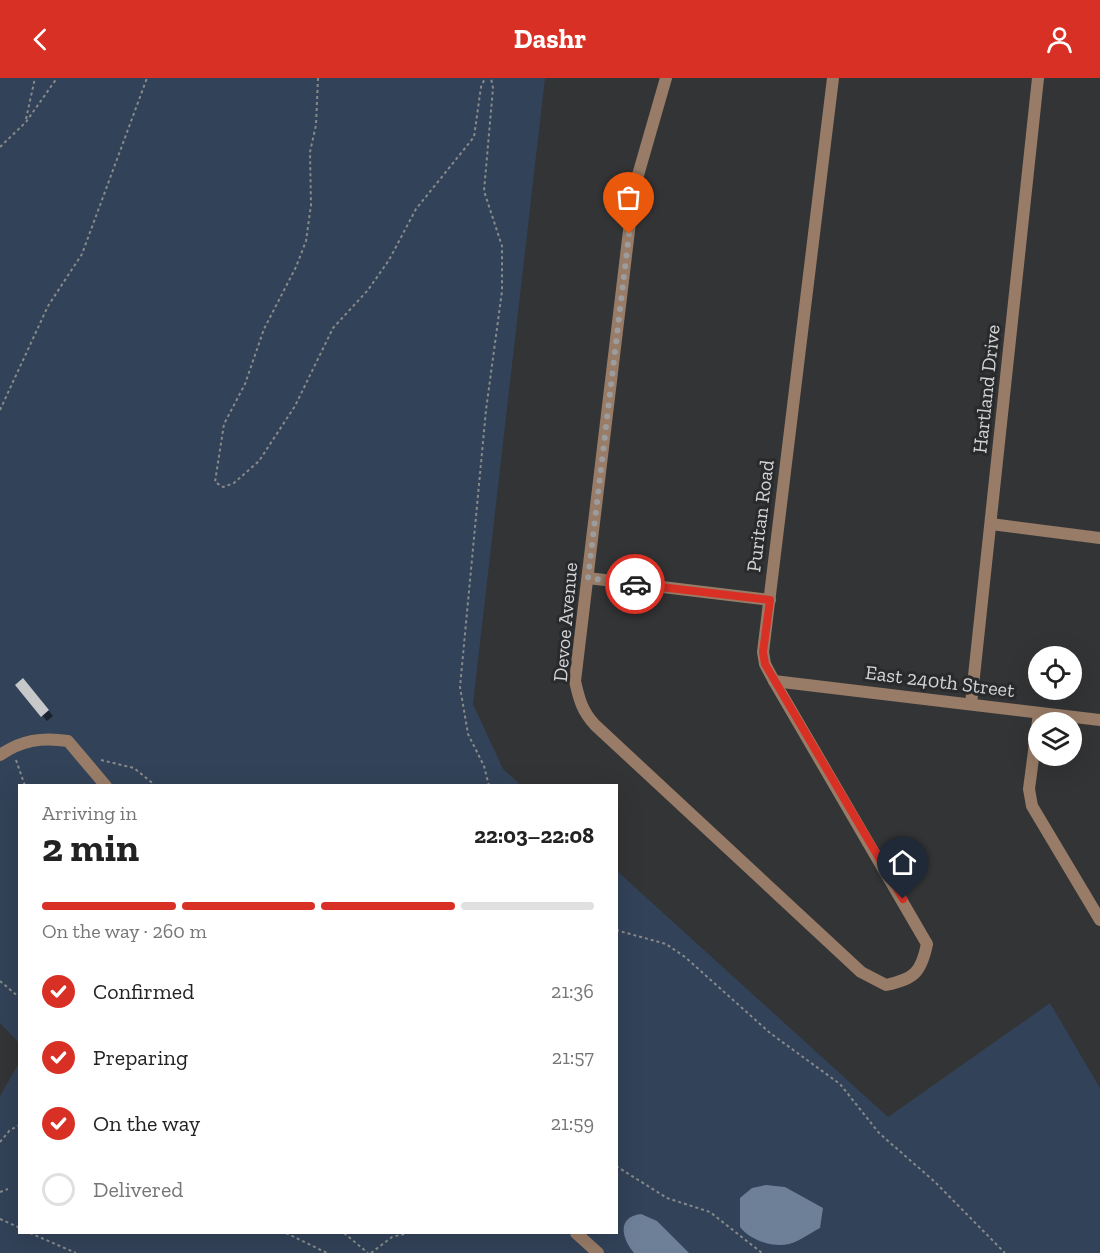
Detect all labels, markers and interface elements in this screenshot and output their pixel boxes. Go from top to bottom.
icon: back [24,23,57,56]
text: Dashr [514,23,586,55]
icon: person [1043,23,1076,56]
pin [603,172,654,234]
icon: bag [612,181,645,214]
street label: Hartland Drive [967,323,1005,455]
street label: Puritan Road [741,459,779,573]
courier [605,554,665,614]
street label: Devoe Avenue [548,561,582,683]
icon: car [619,568,652,601]
map controls [1028,646,1082,766]
button: locate [1028,646,1082,700]
street label: East 240th Street [864,660,1017,702]
button: layers [1028,712,1082,766]
text: Arriving in [42,801,137,825]
text: 22:03–22:08 [474,822,594,849]
text: 2 min [42,824,139,871]
pin [877,837,928,899]
icon: home [886,846,919,879]
text: On the way · 260 m [42,919,207,943]
icon: check [42,975,75,1008]
text: Confirmed [93,978,194,1005]
text: 21:36 [551,979,594,1003]
icon: check [42,1041,75,1074]
text: Preparing [93,1044,188,1071]
text: 21:57 [552,1045,594,1069]
icon: check [42,1107,75,1140]
text: On the way [93,1110,200,1137]
text: 21:59 [551,1111,594,1135]
text: Delivered [93,1176,183,1203]

